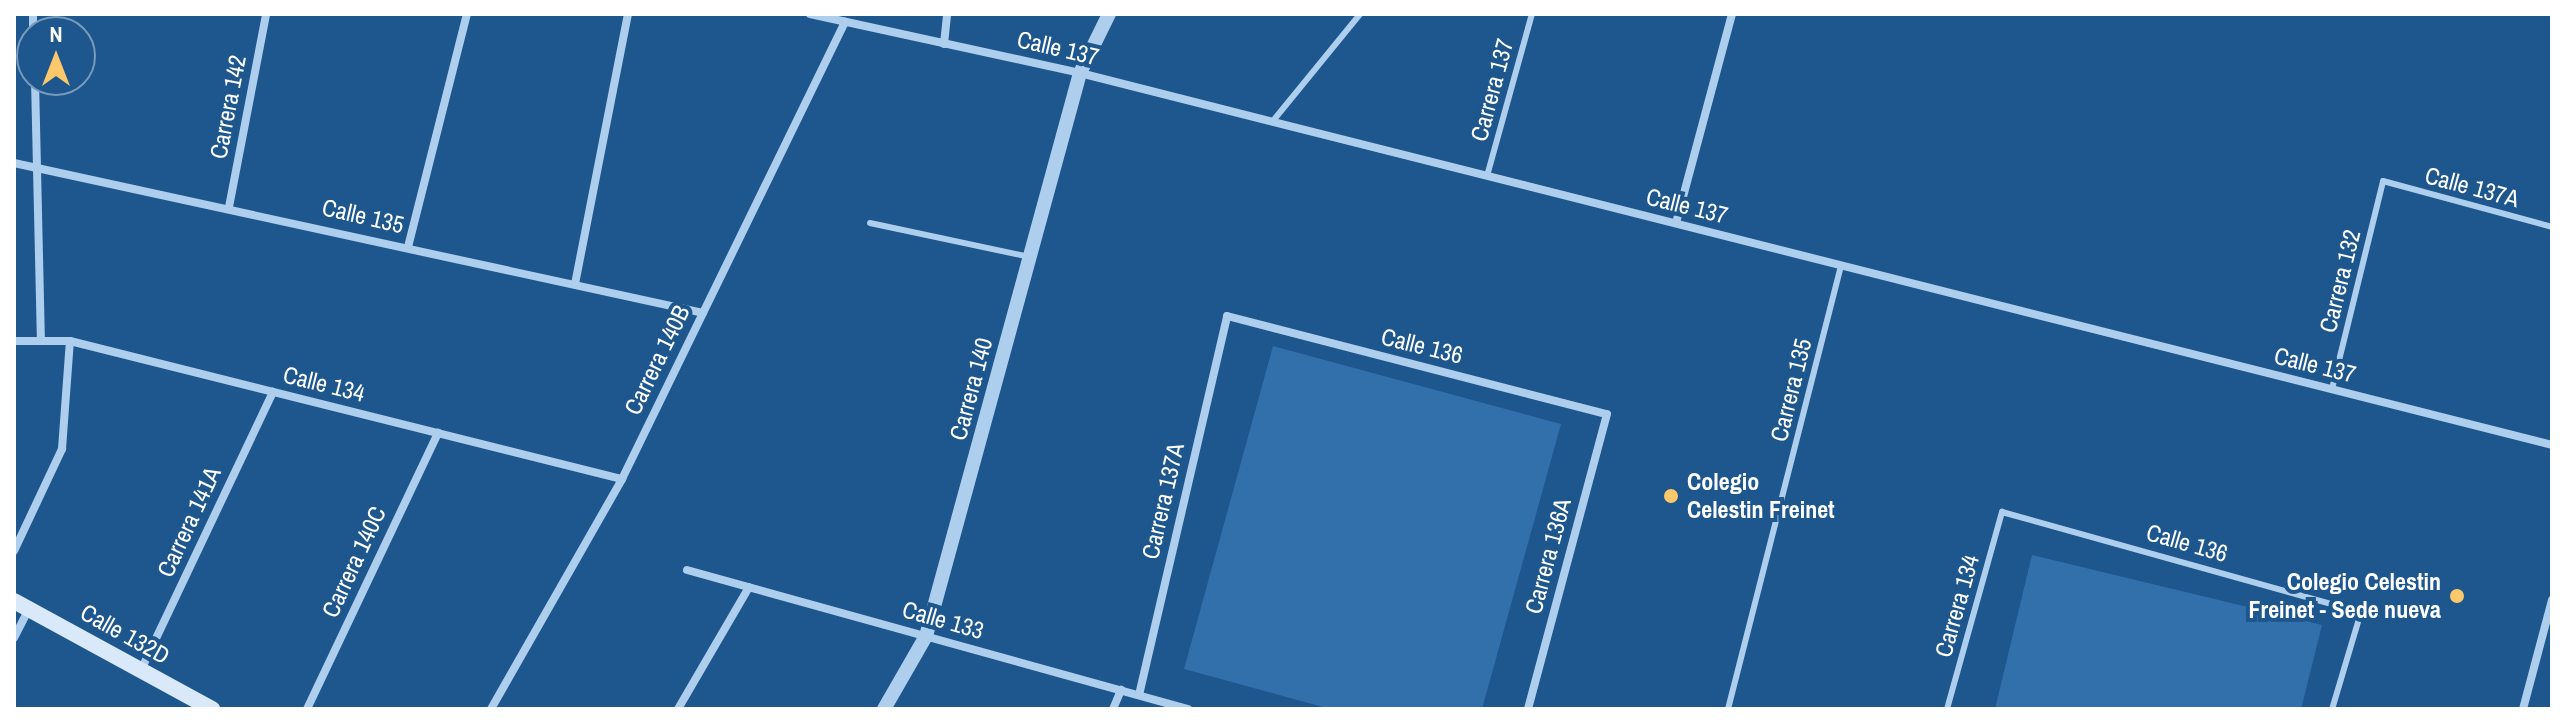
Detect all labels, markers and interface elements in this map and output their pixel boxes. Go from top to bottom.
north arrow [16,16,96,96]
text: N [49,19,63,49]
street label: Calle 137 [1014,25,1102,71]
street label: Carrera 137 [1465,36,1519,144]
street label: Carrera 142 [204,53,252,161]
street label: Calle 137A [2422,161,2522,213]
street label: Calle 137 [1643,182,1731,230]
street label: Calle 135 [319,193,407,239]
street label: Carrera 132 [2313,227,2367,335]
street label: Carrera 140B [618,301,696,419]
street label: Calle 136 [1378,322,1466,370]
street label: Carrera 140 [944,335,998,443]
street label: Carrera 135 [1764,336,1818,444]
street label: Calle 137 [2271,341,2359,389]
street label: Calle 134 [280,360,368,408]
street label: Carrera 137A [1136,440,1190,562]
street label: Carrera 141A [151,462,227,582]
place label: Colegio Celestin Freinet [1687,468,1835,524]
marker: Colegio Celestin Freinet [1662,487,1680,505]
street label: Carrera 136A [1519,495,1577,617]
street label: Carrera 140C [316,502,392,622]
street label: Calle 136 [2143,518,2231,568]
street label: Carrera 134 [1929,552,1985,660]
place label: Colegio Celestin Freinet - Sede nueva [2248,568,2441,624]
marker: Colegio Celestin Freinet - Sede nueva [2448,587,2466,605]
street label: Calle 133 [899,595,987,645]
street label: Calle 132D [75,598,175,670]

